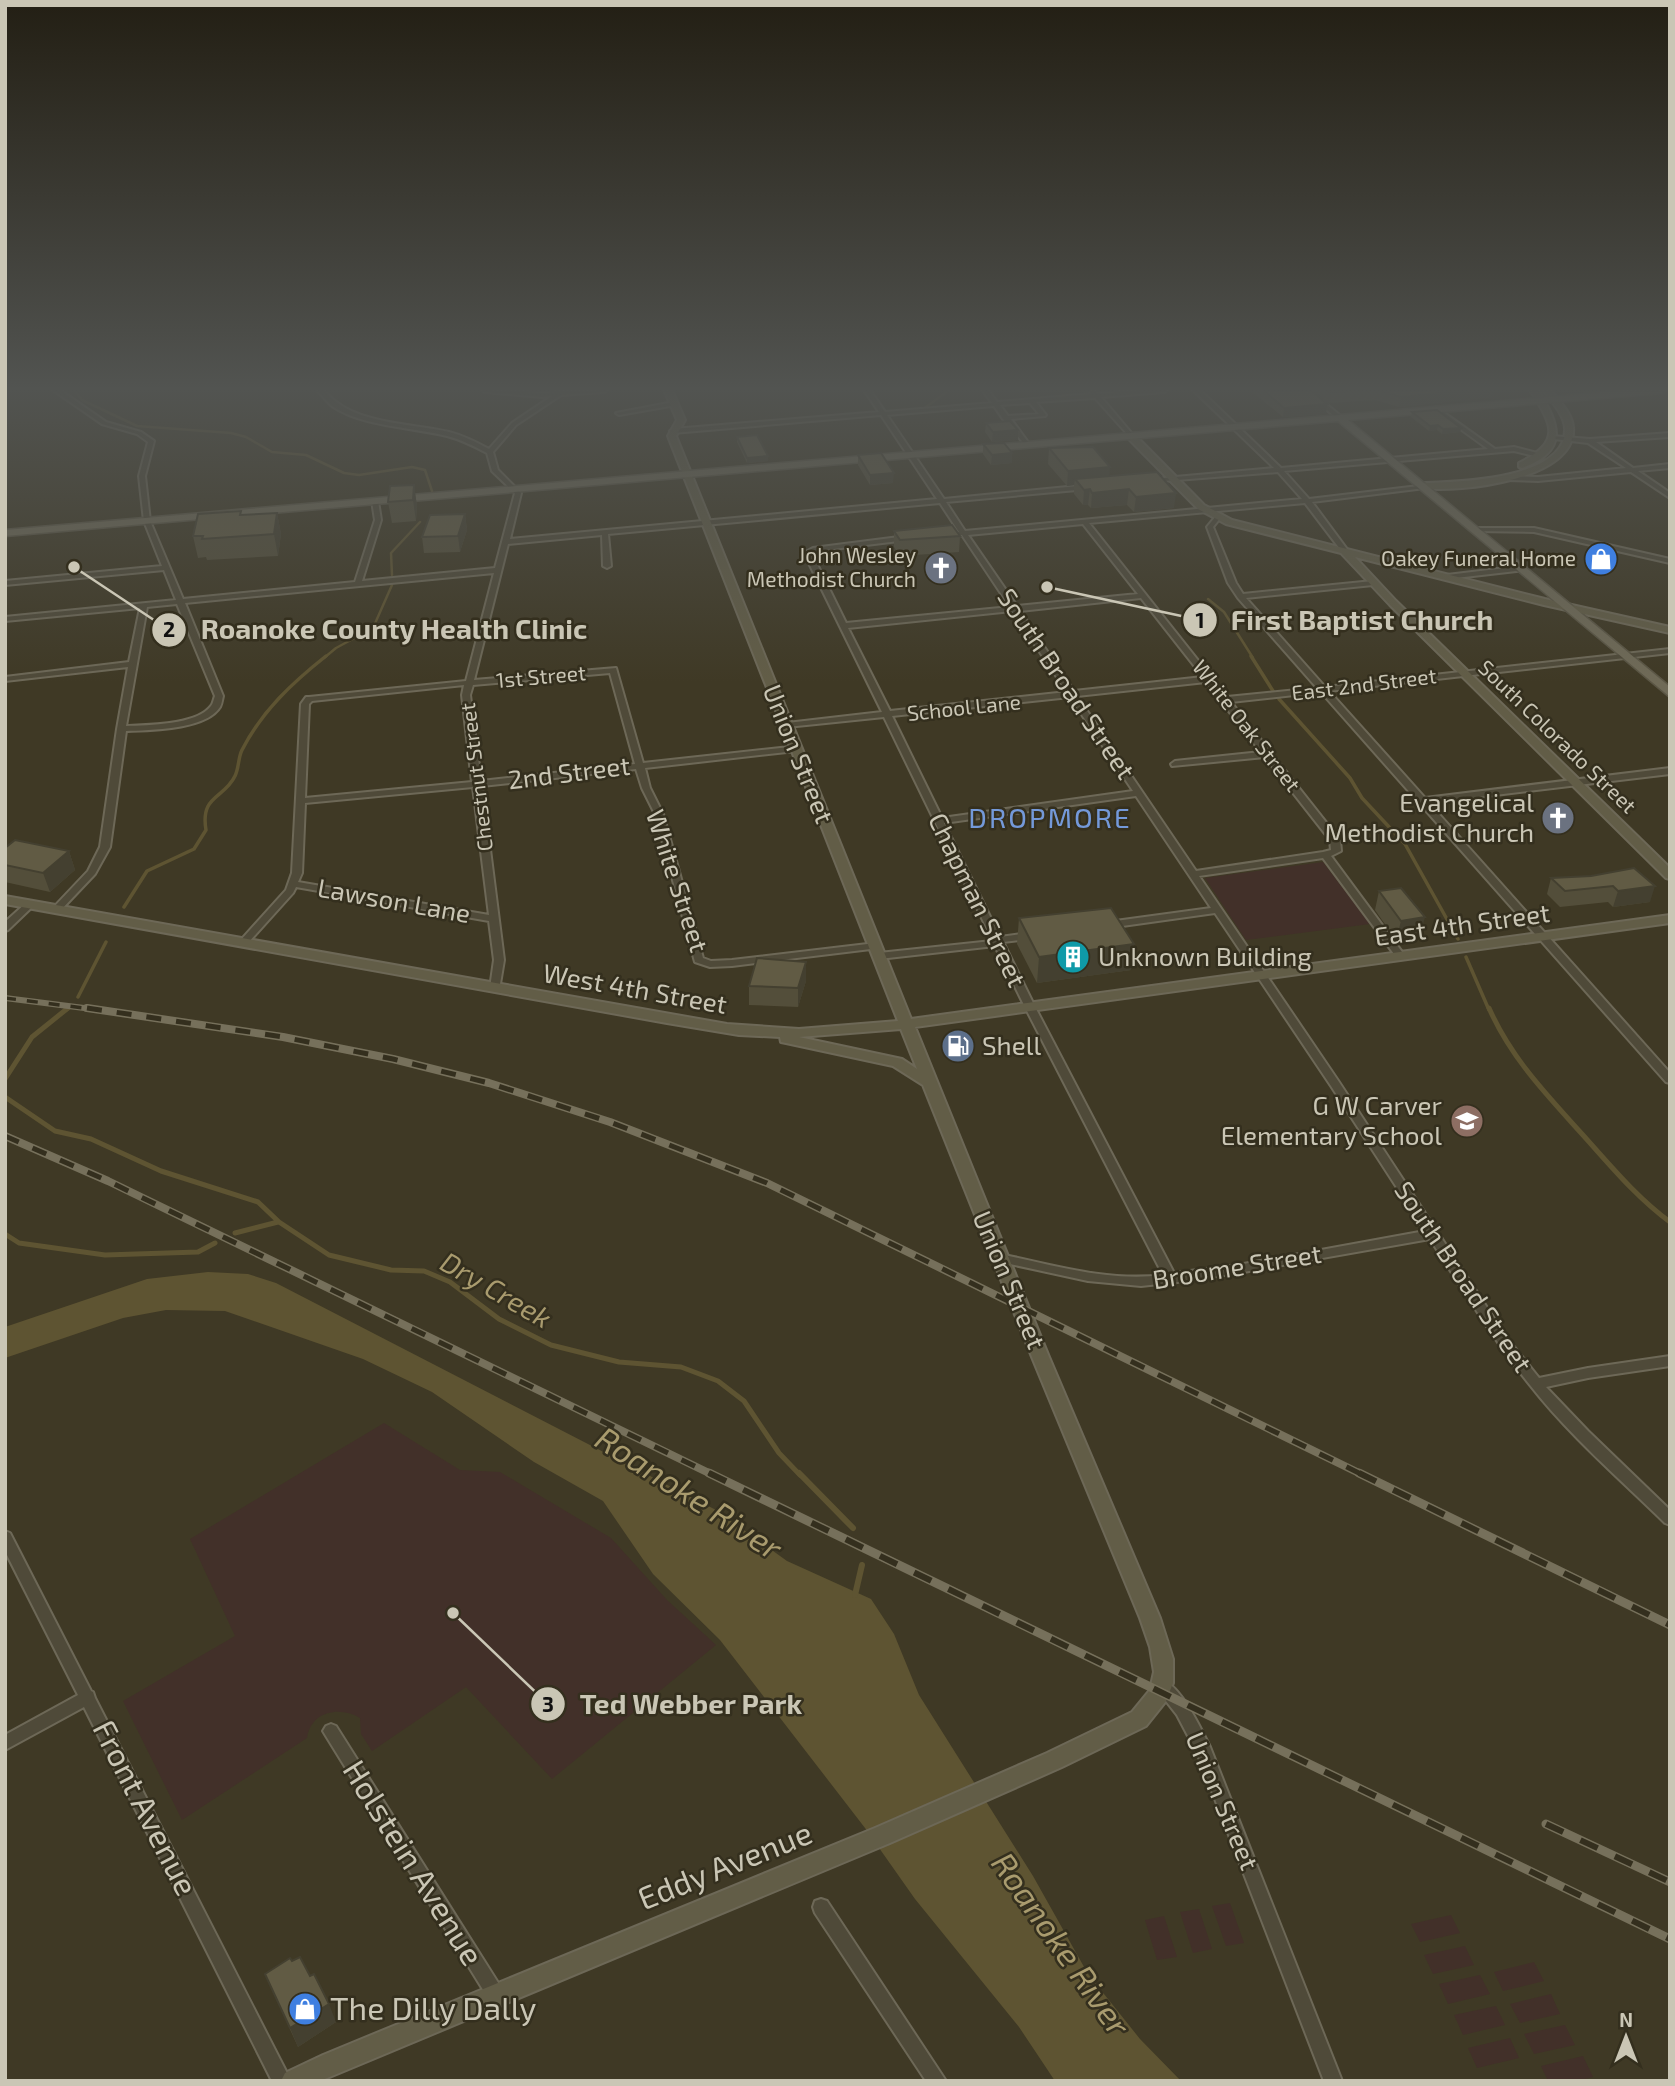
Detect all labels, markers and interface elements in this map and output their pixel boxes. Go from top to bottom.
shop icon: Oakey Funeral Home [1582,540,1620,578]
place label: John Wesley Methodist Church [747,542,916,591]
place label: Oakey Funeral Home [1381,545,1576,570]
church icon: John Wesley Methodist Church [922,549,960,587]
street label: South Broad Street [992,582,1143,784]
callout: First Baptist Church [1182,596,1508,645]
text: First Baptist Church [1231,602,1493,636]
callout: Roanoke County Health Clinic [152,605,602,654]
text: 1 [1195,607,1205,632]
text: Roanoke County Health Clinic [201,611,587,645]
text: 2 [163,616,175,641]
street label: White Oak Street [1188,654,1306,796]
street label: South Colorado Street [1474,654,1642,818]
street label: 1st Street [495,659,587,692]
street label: East 2nd Street [1290,662,1438,705]
street label: Union Street [758,680,841,827]
street label: School Lane [906,688,1022,725]
street label: Chestnut Street [454,702,497,853]
street label: 2nd Street [506,749,632,794]
place label: Evangelical Methodist Church [1325,786,1534,847]
church icon: Evangelical Methodist Church [1539,799,1577,837]
district label: DROPMORE [968,800,1132,834]
street label: White Street [641,805,716,956]
street label: Chapman Street [923,807,1034,991]
street label: Lawson Lane [315,871,473,928]
street label: East 4th Street [1372,896,1552,951]
building icon: Unknown Building [1054,938,1092,976]
place label: Unknown Building [1098,940,1312,971]
street label: West 4th Street [541,956,730,1019]
fuel station icon: Shell [939,1027,977,1065]
place label: Shell [982,1029,1041,1060]
place label: G W Carver Elementary School [1221,1089,1442,1150]
school or university icon: G W Carver Elementary School [1448,1102,1486,1140]
street label: South Broad Street [1389,1175,1540,1377]
street label: Union Street [967,1206,1053,1353]
street label: Broome Street [1150,1237,1323,1294]
water label: Dry Creek [435,1244,558,1334]
water label: Roanoke River [589,1417,791,1568]
callout: Ted Webber Park [531,1680,817,1729]
text: Ted Webber Park [580,1686,803,1720]
text: 3 [542,1691,554,1716]
street label: Front Avenue [86,1713,207,1901]
street label: Union Street [1180,1727,1266,1874]
street label: Holstein Avenue [336,1752,493,1972]
street label: Eddy Avenue [632,1812,817,1916]
water label: Roanoke River [984,1844,1140,2043]
place label: The Dilly Dally [330,1988,536,2026]
shop icon: The Dilly Dally [286,1990,324,2028]
north arrow [1591,2002,1661,2072]
text: N [1619,2008,1633,2031]

